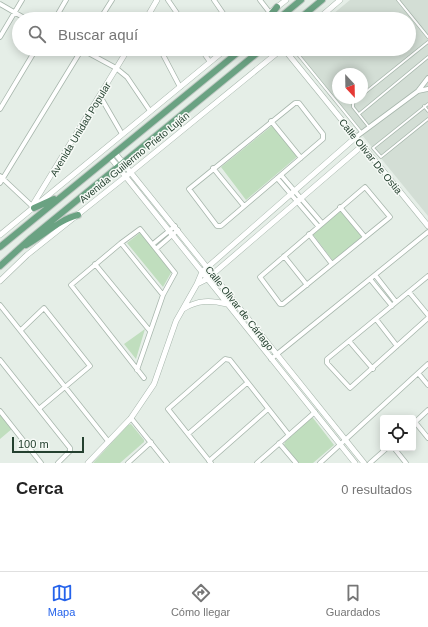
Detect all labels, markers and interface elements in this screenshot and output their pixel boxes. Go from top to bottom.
search box [12,12,416,56]
icon: search [26,23,48,45]
text: Buscar aquí [58,26,138,43]
north arrow [332,68,368,104]
street label: Avenida Unidad Popular [48,80,113,178]
street label: Avenida Guillermo Prieto Luján [77,110,191,205]
street label: Calle Olivar De Ostia [337,117,405,196]
street label: Calle Olivar de Cártago [203,264,276,353]
map controls [380,415,416,451]
button: locate [380,415,416,451]
scale bar [12,435,84,454]
text: 100 m [18,438,49,450]
text: Cerca [16,479,63,498]
text: 0 resultados [341,482,412,497]
tab: Mapa [48,582,75,618]
tab: Cómo llegar [171,582,230,618]
tab: Guardados [326,582,380,618]

